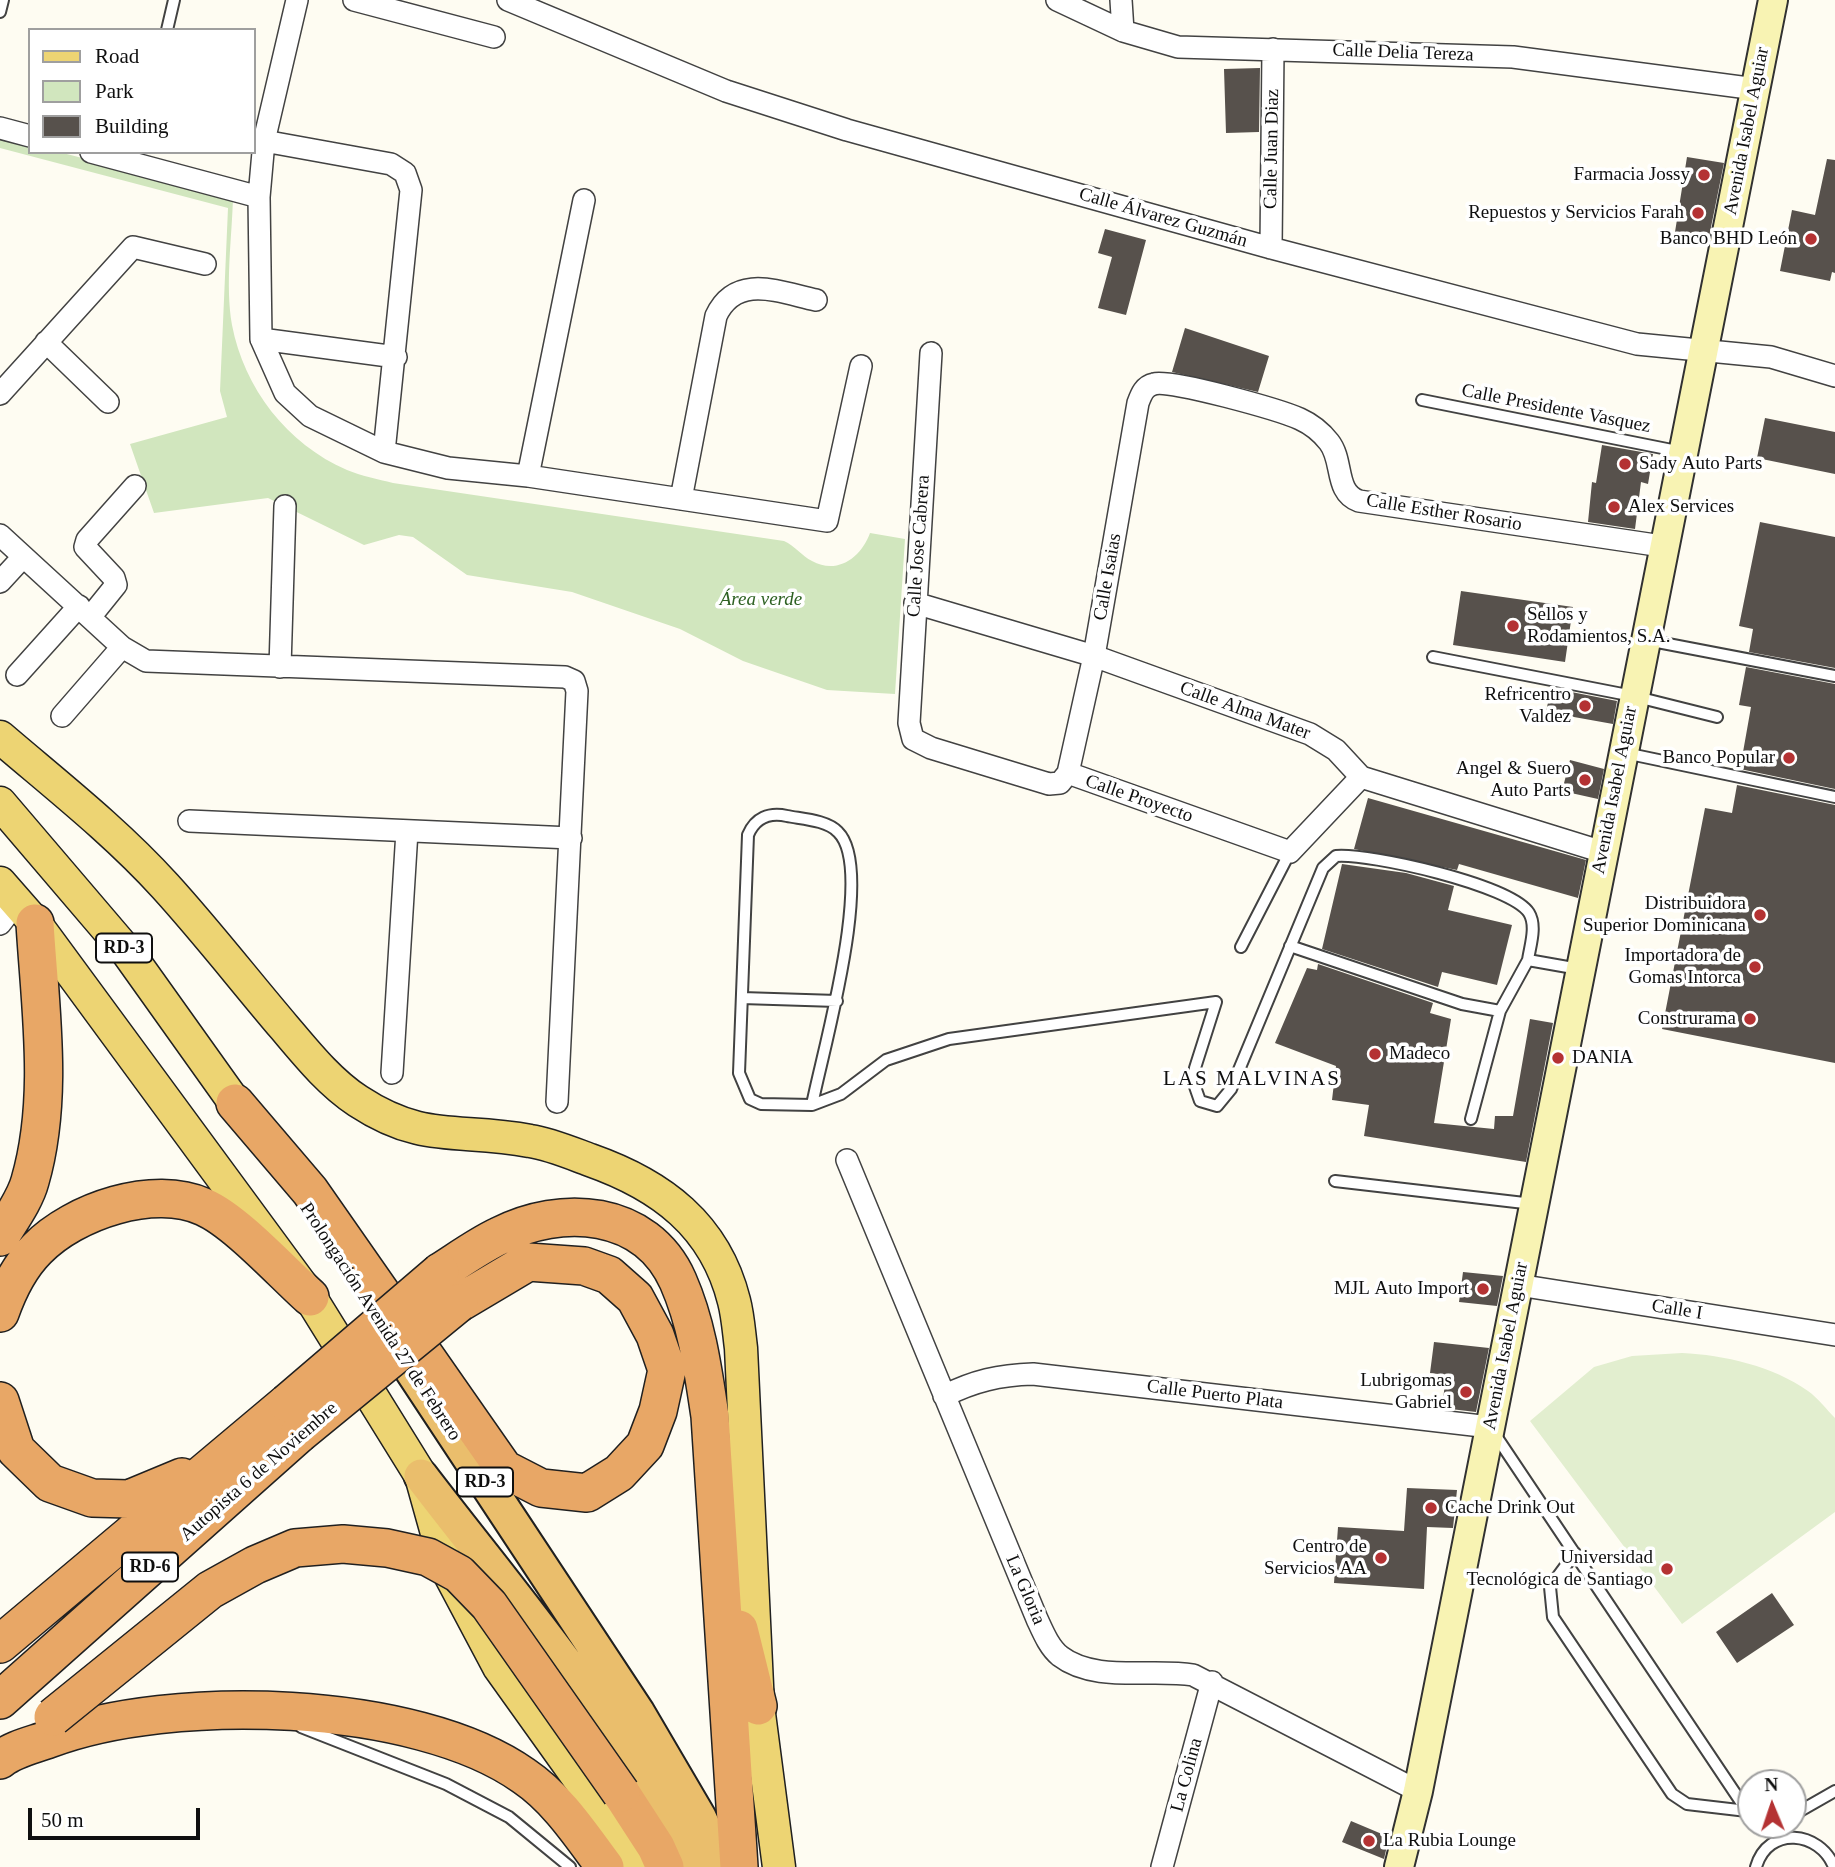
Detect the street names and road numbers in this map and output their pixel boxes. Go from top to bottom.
street label: Calle Delia Tereza [1332,39,1474,67]
street label: Avenida Isabel Aguiar [1720,45,1774,217]
street label: Calle Juan Diaz [1260,89,1284,209]
street label: Calle Álvarez Guzmán [1076,183,1250,253]
street label: Calle Presidente Vasquez [1460,379,1652,439]
street label: Calle Jose Cabrera [903,474,935,618]
street label: Calle Esther Rosario [1365,489,1523,537]
street label: Calle Isaias [1089,532,1127,622]
street label: Calle Alma Mater [1177,677,1313,745]
street label: Avenida Isabel Aguiar [1588,704,1642,876]
street label: Calle Proyecto [1082,770,1196,828]
road number: RD-3 [96,933,152,962]
street label: Prolongación Avenida 27 de Febrero [294,1199,466,1445]
street label: Avenida Isabel Aguiar [1479,1260,1533,1432]
street label: Calle I [1650,1295,1704,1325]
street label: Calle Puerto Plata [1146,1375,1284,1415]
street label: Autopista 6 de Noviembre [176,1397,342,1547]
road number: RD-3 [457,1468,513,1497]
road number: RD-6 [122,1552,178,1582]
street label: La Gloria [1000,1552,1050,1628]
street label: La Colina [1166,1736,1208,1814]

